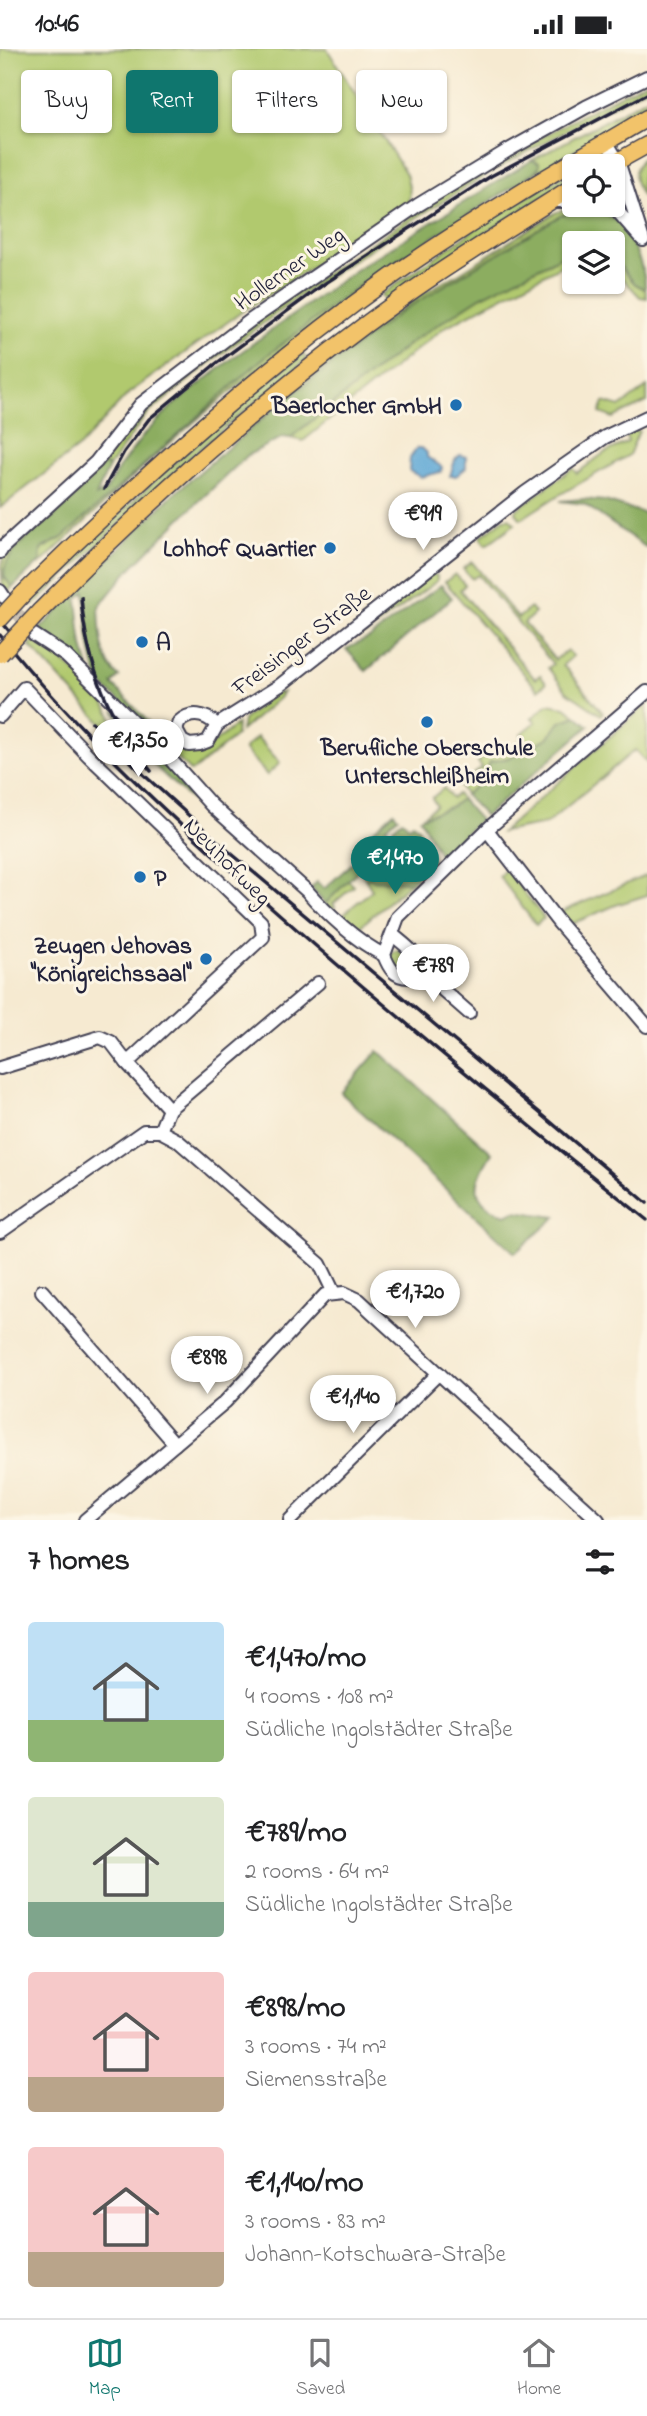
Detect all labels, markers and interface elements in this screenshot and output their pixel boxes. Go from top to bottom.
text: 10:46 [35,6,79,44]
chip: Buy [21,70,112,133]
chip: Rent [126,70,218,133]
chip: Filters [232,70,342,133]
chip: New [356,70,447,133]
map controls [562,154,625,294]
button: locate [562,154,625,217]
street label: Hollerner Weg [228,219,353,321]
button: layers [562,231,625,294]
place label: Baerlocher GmbH [271,390,442,425]
marker: Baerlocher GmbH [448,397,464,413]
pin: €919 [382,493,464,552]
text: €919 [404,498,442,531]
place label: Lohhof Quartier [163,533,317,568]
marker: Lohhof Quartier [322,540,338,556]
street label: Freisinger Straße [225,578,380,707]
place label: A [156,627,171,662]
marker: A [134,634,150,650]
marker: Berufliche Oberschule Unterschleißheim [419,714,435,730]
pin: €1,350 [81,719,195,779]
text: €1,350 [108,725,168,758]
place label: Berufliche Oberschule Unterschleißheim [320,732,535,795]
street label: Neuhofweg [174,810,279,915]
pin: €1,470 [338,837,452,896]
text: €1,470 [367,842,423,875]
place label: P [154,862,167,897]
marker: P [132,869,148,885]
place label: Zeugen Jehovas "Königreichssaal" [30,930,192,994]
pin: €789 [392,944,474,1004]
text: €789 [412,950,454,983]
marker: Zeugen Jehovas "Königreichssaal" [198,951,214,967]
pin: €1,720 [358,1271,472,1330]
text: €1,720 [386,1276,444,1309]
pin: €898 [166,1337,248,1396]
text: €898 [187,1342,227,1375]
pin: €1,140 [296,1375,410,1435]
text: €1,140 [326,1381,380,1414]
text: 7 homes [28,1540,130,1584]
icon: filters [581,1543,619,1581]
text: €1,470/mo [245,1637,366,1681]
icon: home [84,1650,168,1734]
text: 4 rooms · 108 m² [245,1681,394,1714]
text: Südliche Ingolstädter Straße [245,1714,513,1747]
text: €789/mo [245,1812,347,1856]
icon: home [84,1825,168,1909]
text: 2 rooms · 64 m² [245,1856,389,1889]
text: Südliche Ingolstädter Straße [245,1889,513,1922]
text: €898/mo [245,1987,346,2031]
icon: home [84,2000,168,2084]
text: 3 rooms · 74 m² [245,2031,387,2064]
text: Siemensstraße [245,2064,387,2097]
text: €1,140/mo [245,2162,364,2206]
icon: home [84,2175,168,2259]
text: 3 rooms · 83 m² [245,2206,386,2239]
text: Johann-Kotschwara-Straße [245,2239,506,2272]
tab: Map [86,2334,124,2403]
tab: Saved [296,2334,345,2403]
tab: Home [517,2334,561,2403]

